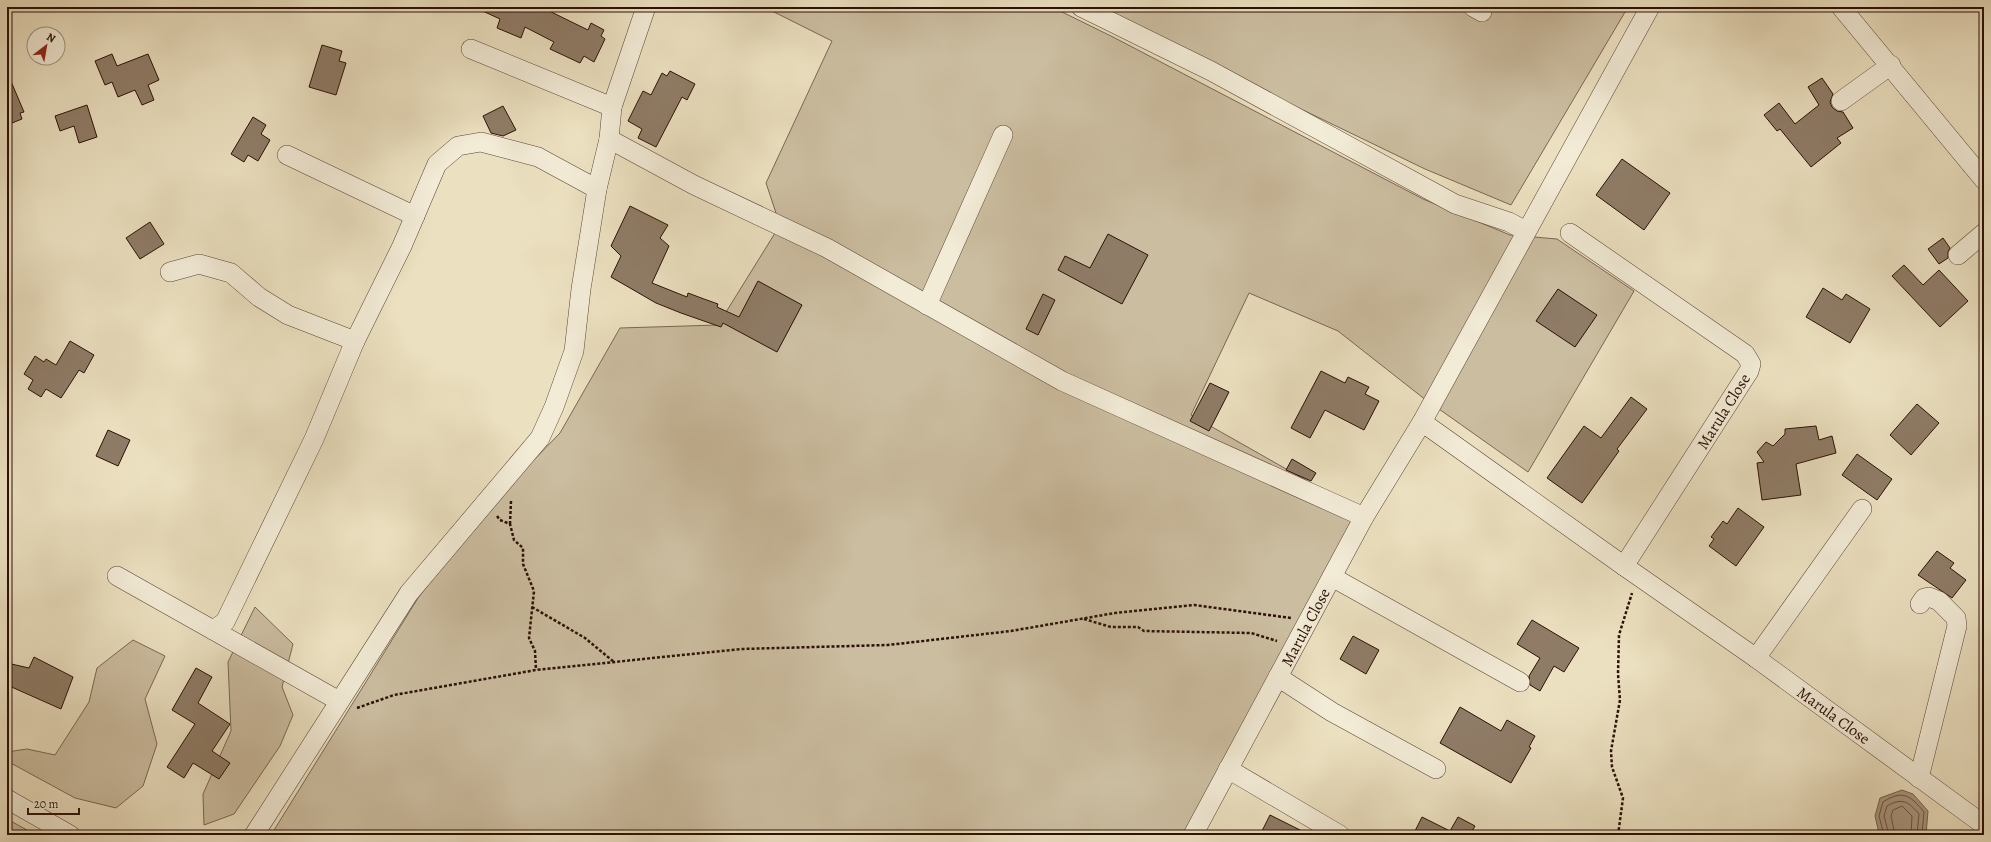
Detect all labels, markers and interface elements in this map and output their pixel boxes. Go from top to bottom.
north arrow [26,26,66,66]
text: N [44,29,58,46]
street label: Marula Close [1692,369,1756,454]
street label: Marula Close [1276,584,1336,670]
street label: Marula Close [1792,682,1875,750]
scale bar [28,790,79,816]
text: 20 m [34,796,58,812]

